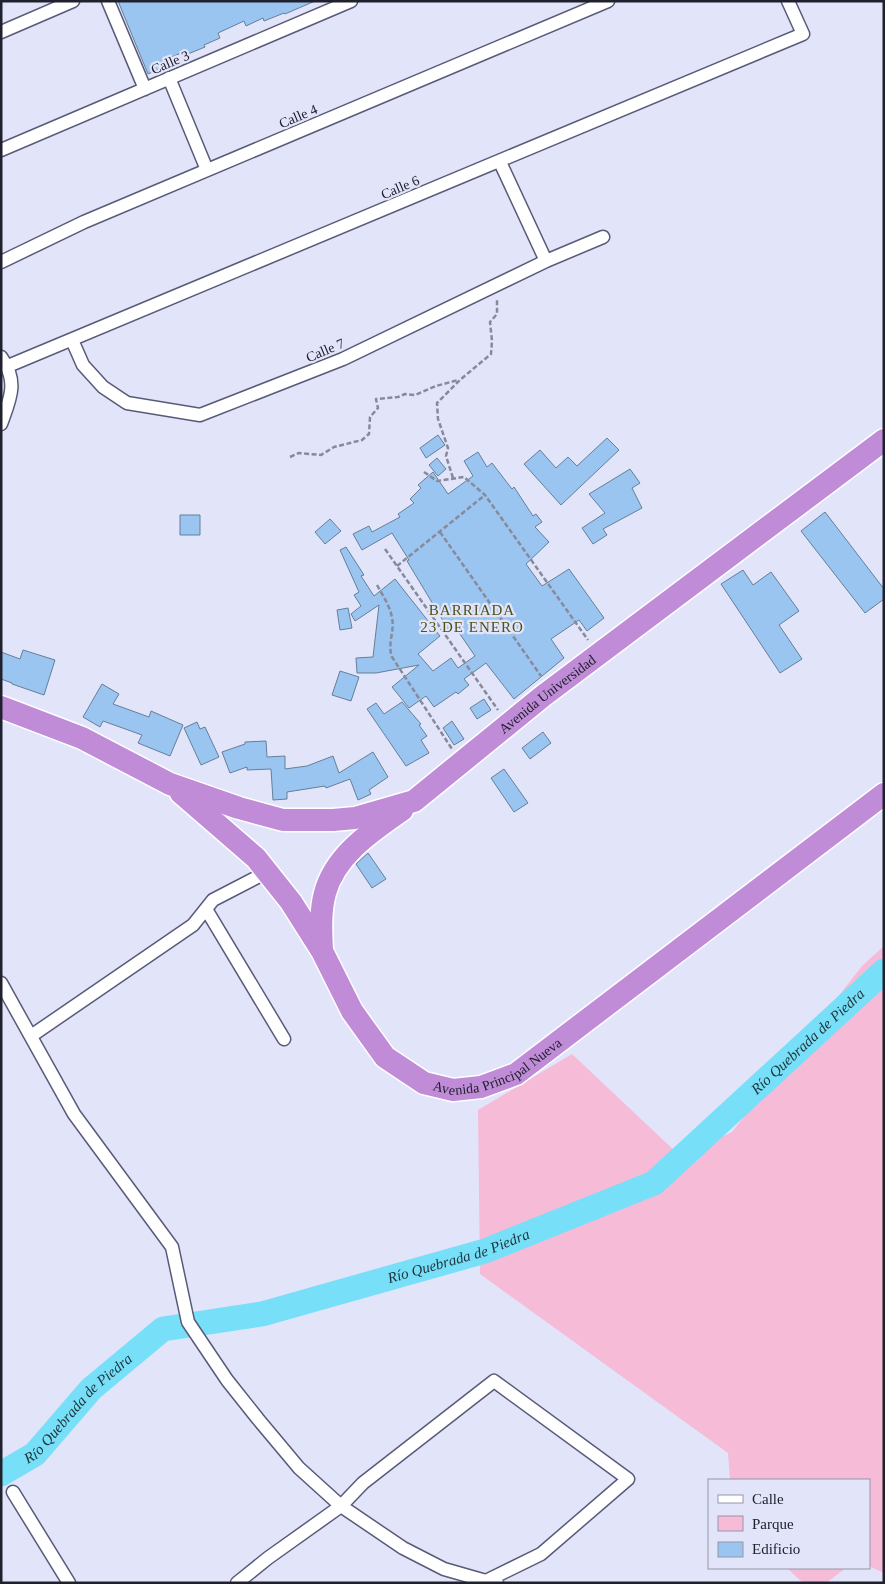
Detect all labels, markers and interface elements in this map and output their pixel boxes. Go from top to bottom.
street label: Calle 3 [149,48,192,77]
street label: Calle 4 [277,102,320,131]
street label: Calle 6 [379,173,422,202]
street label: Calle 7 [304,336,347,365]
district label: BARRIADA 23 DE ENERO [420,602,524,635]
street label: Avenida Universidad [496,652,599,737]
water label: Río Quebrada de Piedra [747,985,868,1098]
street label: Avenida Principal Nueva [432,1035,565,1098]
water label: Río Quebrada de Piedra [385,1226,532,1286]
water label: Río Quebrada de Piedra [20,1350,135,1467]
legend [708,1479,870,1569]
text: Calle [752,1491,784,1507]
text: Parque [752,1516,794,1532]
text: Edificio [752,1541,800,1557]

